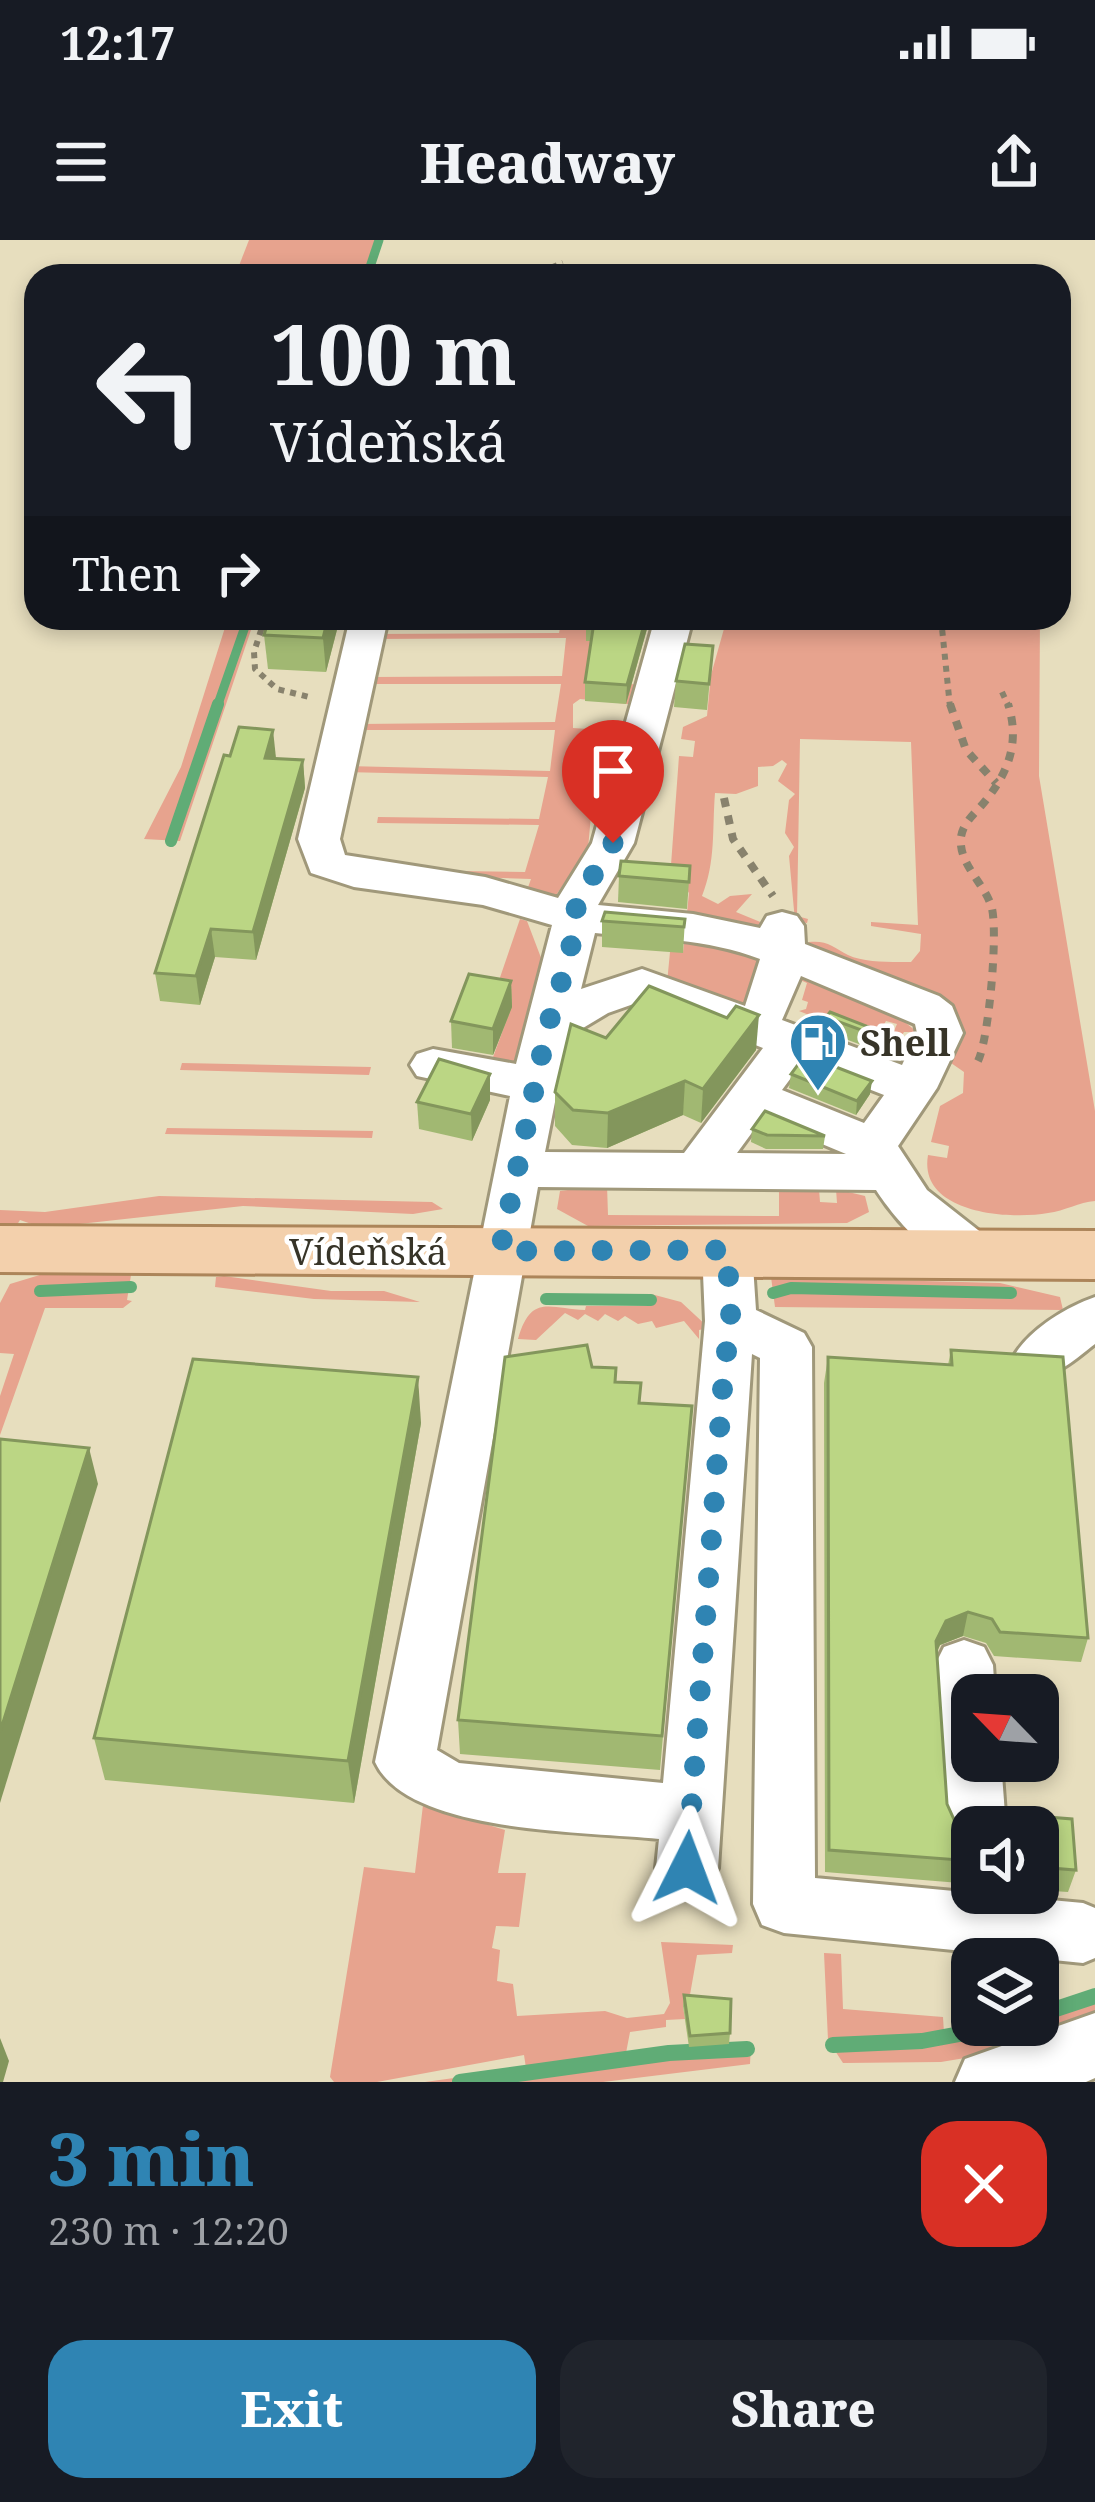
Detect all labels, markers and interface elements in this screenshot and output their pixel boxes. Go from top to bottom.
text: 12:17 [60,12,175,73]
text: Headway [420,125,675,199]
icon: menu [48,129,114,195]
icon: share [981,129,1047,195]
text: 100 m [270,295,517,410]
icon: left [72,312,228,468]
text: Vídeňská [270,404,507,478]
icon: right [205,540,271,606]
text: Then [72,543,181,604]
pin [562,720,664,843]
icon: arrive [580,738,646,804]
fuel station icon: Shell [787,1011,849,1093]
place label: Shell [860,1018,951,1067]
street label: Vídeňská [289,1227,447,1276]
north arrow [951,1674,1059,1782]
map controls [951,1674,1059,2046]
position arrow [624,1805,750,1931]
button: sound [951,1806,1059,1914]
button: layers [951,1938,1059,2046]
text: 3 min [48,2109,255,2207]
button: close [921,2121,1047,2247]
text: 230 m · 12:20 [48,2203,289,2256]
button: Exit [48,2340,536,2478]
button: Share [560,2340,1047,2478]

